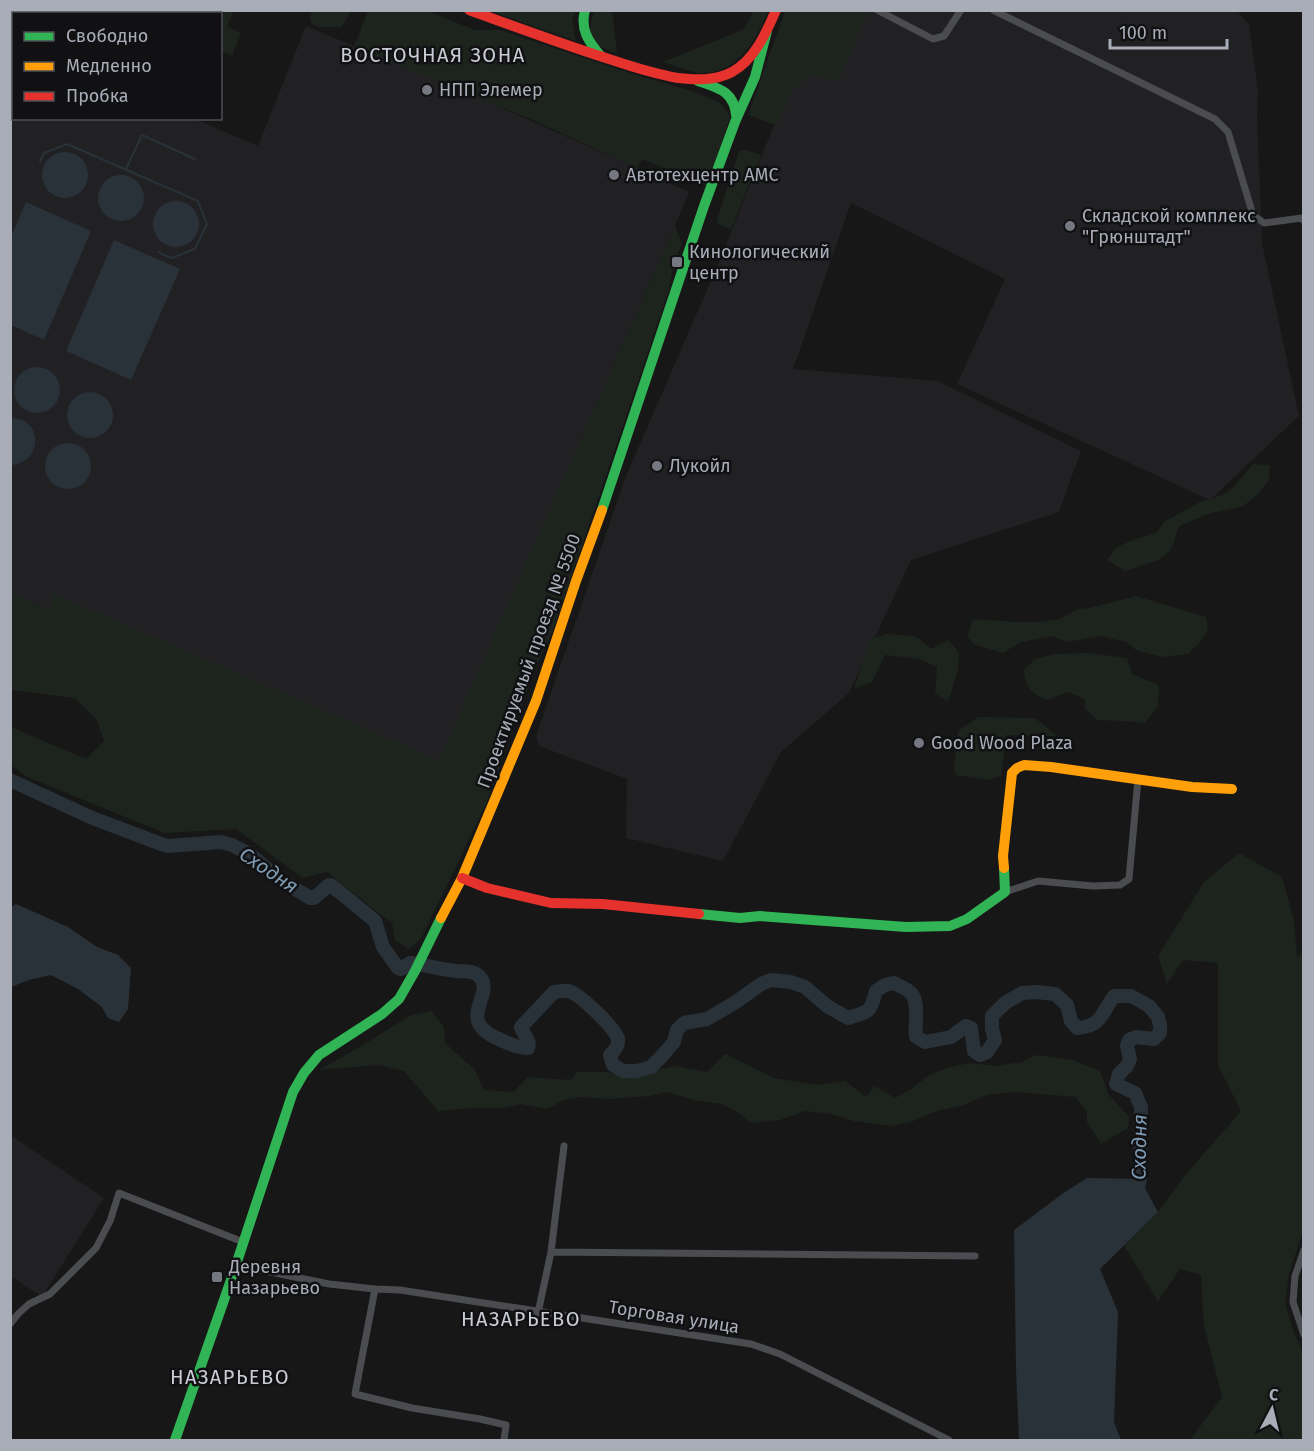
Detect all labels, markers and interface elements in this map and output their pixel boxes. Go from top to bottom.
legend [12,12,222,120]
scale bar [1110,12,1227,50]
text: 100 m [1119,22,1167,44]
text: Свободно [66,25,148,47]
district label: ВОСТОЧНАЯ ЗОНА [340,43,526,67]
text: Медленно [66,55,152,77]
place label: НПП Элемер [439,79,543,101]
marker: НПП Элемер [420,83,434,97]
text: Пробка [66,85,129,107]
place label: Автотехцентр АМС [626,164,779,186]
marker: Автотехцентр АМС [607,168,621,182]
place label: Складской комплекс "Грюнштадт" [1082,205,1256,248]
marker: Складской комплекс "Грюнштадт" [1063,219,1077,233]
place label: Кинологический центр [689,241,830,284]
marker: Кинологический центр [670,255,684,269]
place label: Лукойл [669,455,731,477]
marker: Лукойл [650,459,664,473]
street label: Проектируемый проезд № 5500 [473,531,585,791]
place label: Good Wood Plaza [931,732,1073,754]
marker: Good Wood Plaza [912,736,926,750]
water label: Сходня [235,842,303,898]
water label: Сходня [1126,1114,1152,1180]
place label: Деревня Назарьево [228,1256,320,1299]
marker: Деревня Назарьево [210,1270,224,1284]
street label: Торговая улица [607,1296,741,1338]
district label: НАЗАРЬЕВО [461,1307,581,1331]
district label: НАЗАРЬЕВО [170,1365,290,1389]
north arrow [1242,1379,1302,1439]
text: С [1268,1385,1280,1405]

